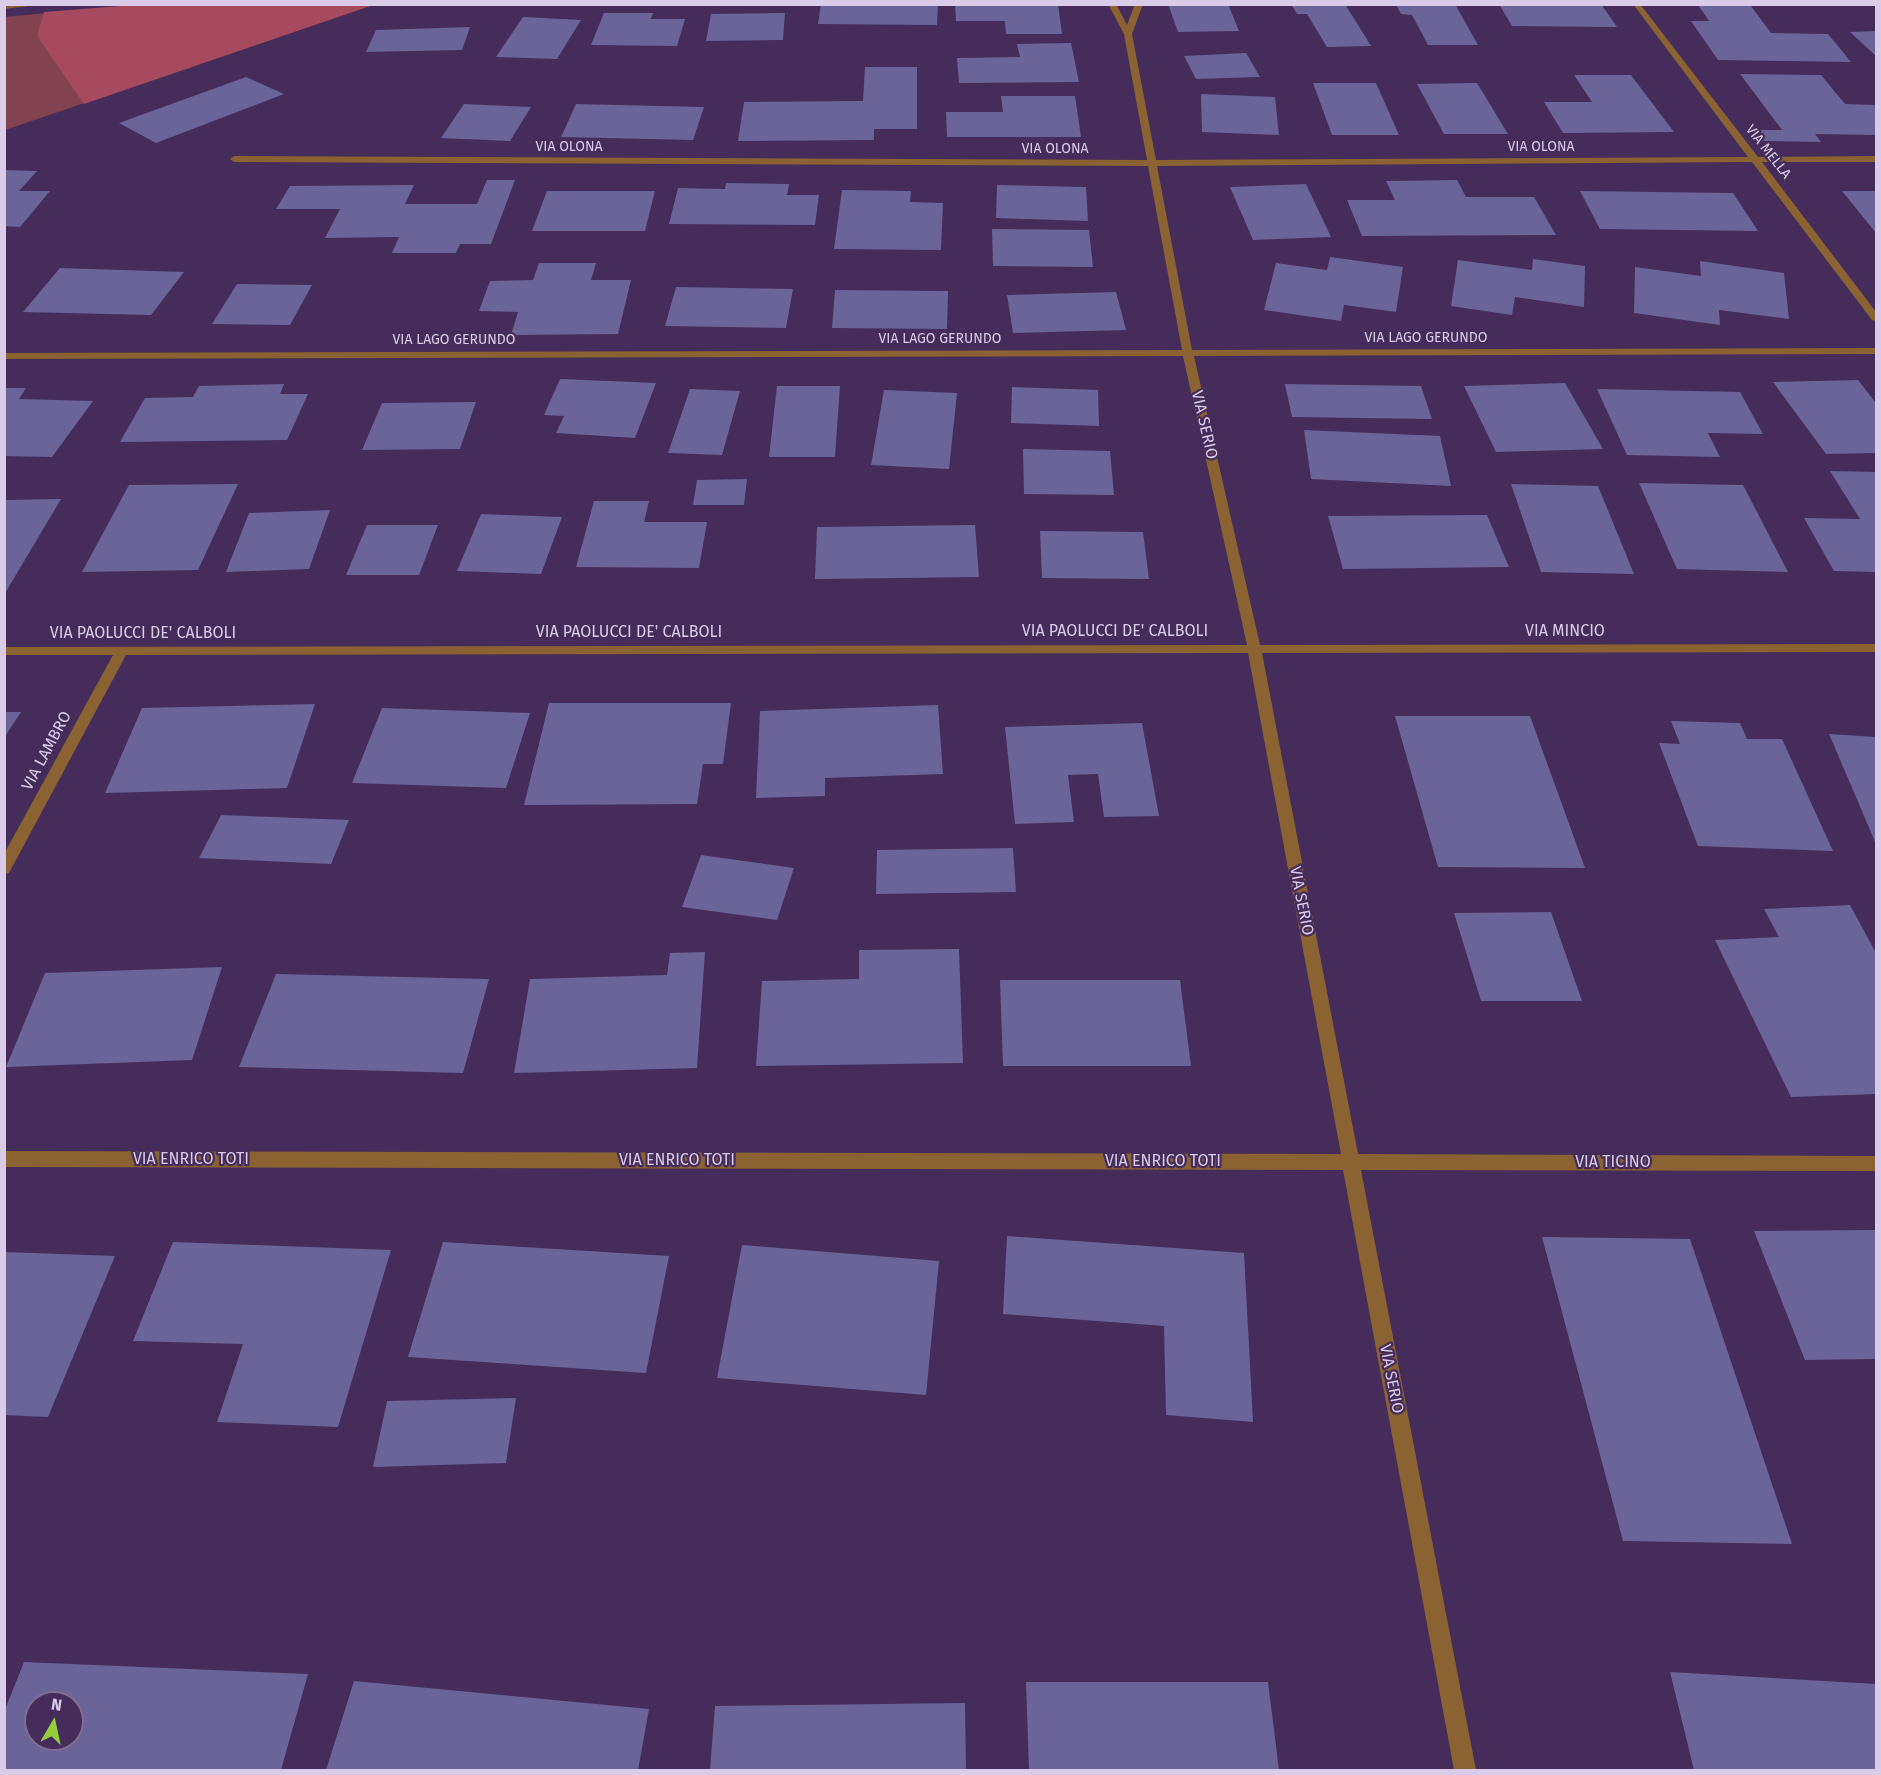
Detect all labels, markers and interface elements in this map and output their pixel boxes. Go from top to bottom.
street label: VIA MELLA [1742,122,1794,182]
street label: VIA OLONA [536,139,602,155]
street label: VIA OLONA [1508,139,1574,155]
street label: VIA OLONA [1022,141,1088,157]
street label: VIA LAGO GERUNDO [1365,330,1487,346]
street label: VIA LAGO GERUNDO [879,331,1001,347]
street label: VIA LAGO GERUNDO [393,332,515,348]
street label: VIA SERIO [1187,389,1221,461]
street label: VIA PAOLUCCI DE' CALBOLI [1022,622,1208,642]
street label: VIA MINCIO [1525,622,1605,642]
street label: VIA PAOLUCCI DE' CALBOLI [536,623,722,643]
street label: VIA PAOLUCCI DE' CALBOLI [50,624,236,644]
street label: VIA LAMBRO [18,708,76,794]
street label: VIA SERIO [1285,865,1317,937]
street label: VIA ENRICO TOTI [133,1150,249,1170]
street label: VIA ENRICO TOTI [619,1151,735,1171]
street label: VIA ENRICO TOTI [1105,1152,1221,1172]
street label: VIA TICINO [1575,1153,1651,1173]
street label: VIA SERIO [1375,1343,1407,1415]
north arrow [24,1691,84,1751]
text: N [50,1694,63,1715]

